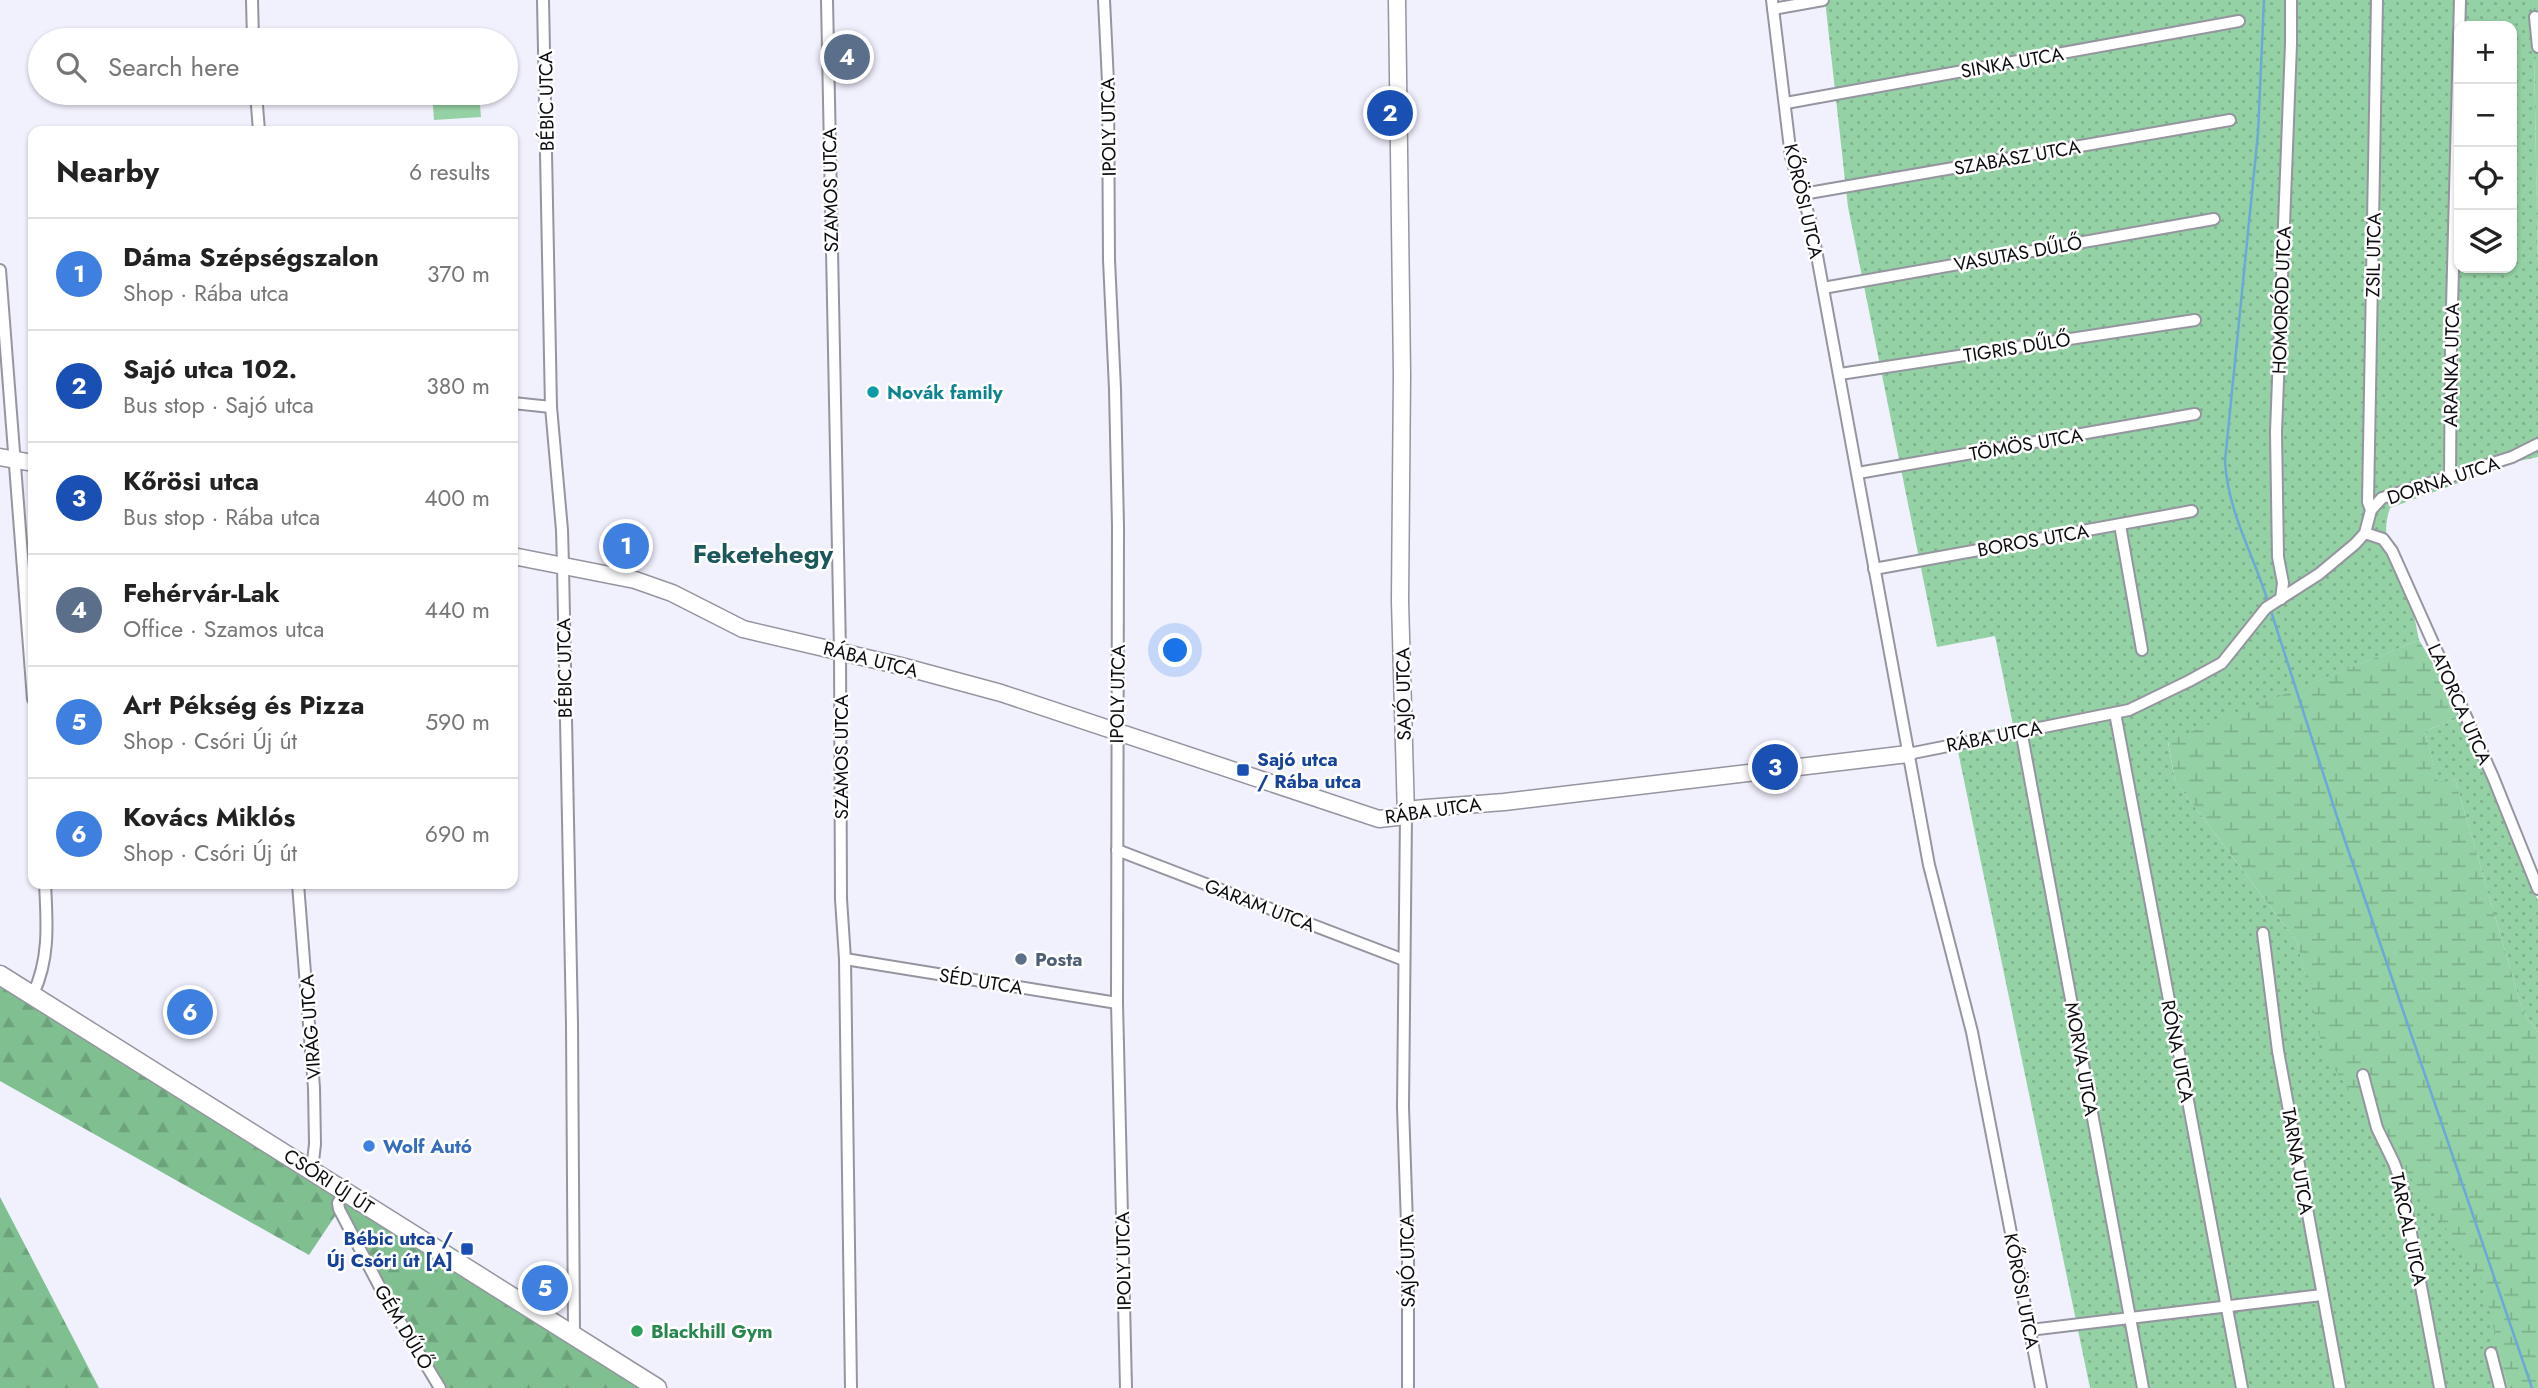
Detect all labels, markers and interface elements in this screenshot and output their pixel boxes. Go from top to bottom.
map controls [2454,21,2517,273]
button: + [2454,21,2517,84]
search box [28,28,518,105]
pin: 4 [824,31,870,83]
street label: SINKA UTCA [1959,40,2066,85]
icon: search [52,48,90,86]
text: Search here [108,48,240,86]
street label: BÉBIC UTCA [532,50,561,151]
street label: IPOLY UTCA [1094,77,1123,177]
button: − [2454,84,2517,147]
pin: 2 [1367,87,1413,139]
street label: SZAMOS UTCA [816,127,845,253]
street label: SZABÁSZ UTCA [1952,133,2083,182]
street label: KŐRÖSI UTCA [1777,141,1830,262]
button: locate [2454,147,2517,210]
text: Nearby [56,150,159,193]
text: 6 results [409,155,490,189]
button: layers [2454,210,2517,273]
street label: ZSIL UTCA [2359,212,2388,298]
street label: HOMORÓD UTCA [2265,225,2298,375]
street label: VASUTAS DŰLŐ [1952,229,2084,278]
text: Dáma Szépségszalon [123,238,379,276]
text: 1 [73,257,85,291]
text: 370 m [427,257,490,291]
text: Shop · Rába utca [123,276,289,310]
street label: ARANKA UTCA [2437,302,2466,427]
street label: TIGRIS DŰLŐ [1962,326,2073,369]
text: Sajó utca 102. [123,350,297,388]
text: 2 [71,369,87,403]
text: 380 m [426,369,490,403]
place label: Novák family [887,379,1004,406]
marker: Novák family [865,384,881,400]
text: Bus stop · Sajó utca [123,388,314,422]
street label: TÖMÖS UTCA [1967,421,2085,468]
street label: DORNA UTCA [2384,449,2503,511]
text: Kőrösi utca [123,462,259,500]
text: 3 [72,481,86,515]
text: 400 m [424,481,490,515]
text: Bus stop · Rába utca [123,500,320,534]
street label: BOROS UTCA [1975,517,2091,564]
pin: 1 [603,520,649,572]
district label: Feketehegy [693,535,834,573]
text: Fehérvár-Lak [123,574,280,612]
text: 4 [71,593,87,627]
text: 440 m [425,593,490,627]
text: Office · Szamos utca [123,612,324,646]
street label: BÉBIC UTCA [550,617,579,718]
your location [1158,633,1192,667]
street label: RÁBA UTCA [821,635,922,684]
street label: LATORCA UTCA [2421,639,2498,769]
street label: IPOLY UTCA [1103,644,1132,744]
street label: SAJÓ UTCA [1389,647,1418,741]
text: Art Pékség és Pizza [123,686,364,724]
street label: SZAMOS UTCA [828,694,855,819]
text: 5 [72,705,86,739]
text: 590 m [425,705,490,739]
street label: RÁBA UTCA [1944,714,2045,759]
text: Shop · Csóri Új út [123,724,297,758]
pin: 3 [1752,741,1798,793]
place label: Sajó utca / Rába utca [1257,746,1361,795]
marker: Sajó utca / Rába utca [1235,762,1251,778]
street label: RÁBA UTCA [1383,790,1483,831]
text: Kovács Miklós [123,798,295,836]
text: 6 [71,817,87,851]
text: 690 m [425,817,490,851]
text: Shop · Csóri Új út [123,836,297,870]
street label: GARAM UTCA [1201,872,1319,939]
place label: Posta [1035,946,1082,973]
marker: Posta [1013,951,1029,967]
street label: SÉD UTCA [937,962,1025,1002]
street label: VIRÁG UTCA [293,973,328,1080]
pin: 6 [167,986,213,1038]
street label: RÓNA UTCA [2154,998,2201,1105]
street label: MORVA UTCA [2058,1000,2105,1118]
street label: TARNA UTCA [2275,1105,2320,1217]
place label: Wolf Autó [383,1133,472,1160]
marker: Wolf Autó [361,1138,377,1154]
street label: CSÓRI ÚJ ÚT [278,1142,379,1221]
street label: TARCAL UTCA [2383,1170,2434,1288]
street label: IPOLY UTCA [1109,1211,1138,1311]
street label: SAJÓ UTCA [1393,1214,1422,1308]
place label: Bébic utca / Új Csóri út [A] [326,1225,453,1274]
street label: KŐRÖSI UTCA [1997,1231,2046,1352]
marker: Bébic utca / Új Csóri út [A] [459,1241,475,1257]
pin: 5 [522,1262,568,1314]
street label: GÉM DŰLŐ [368,1280,440,1375]
place label: Blackhill Gym [651,1318,773,1345]
marker: Blackhill Gym [629,1323,645,1339]

